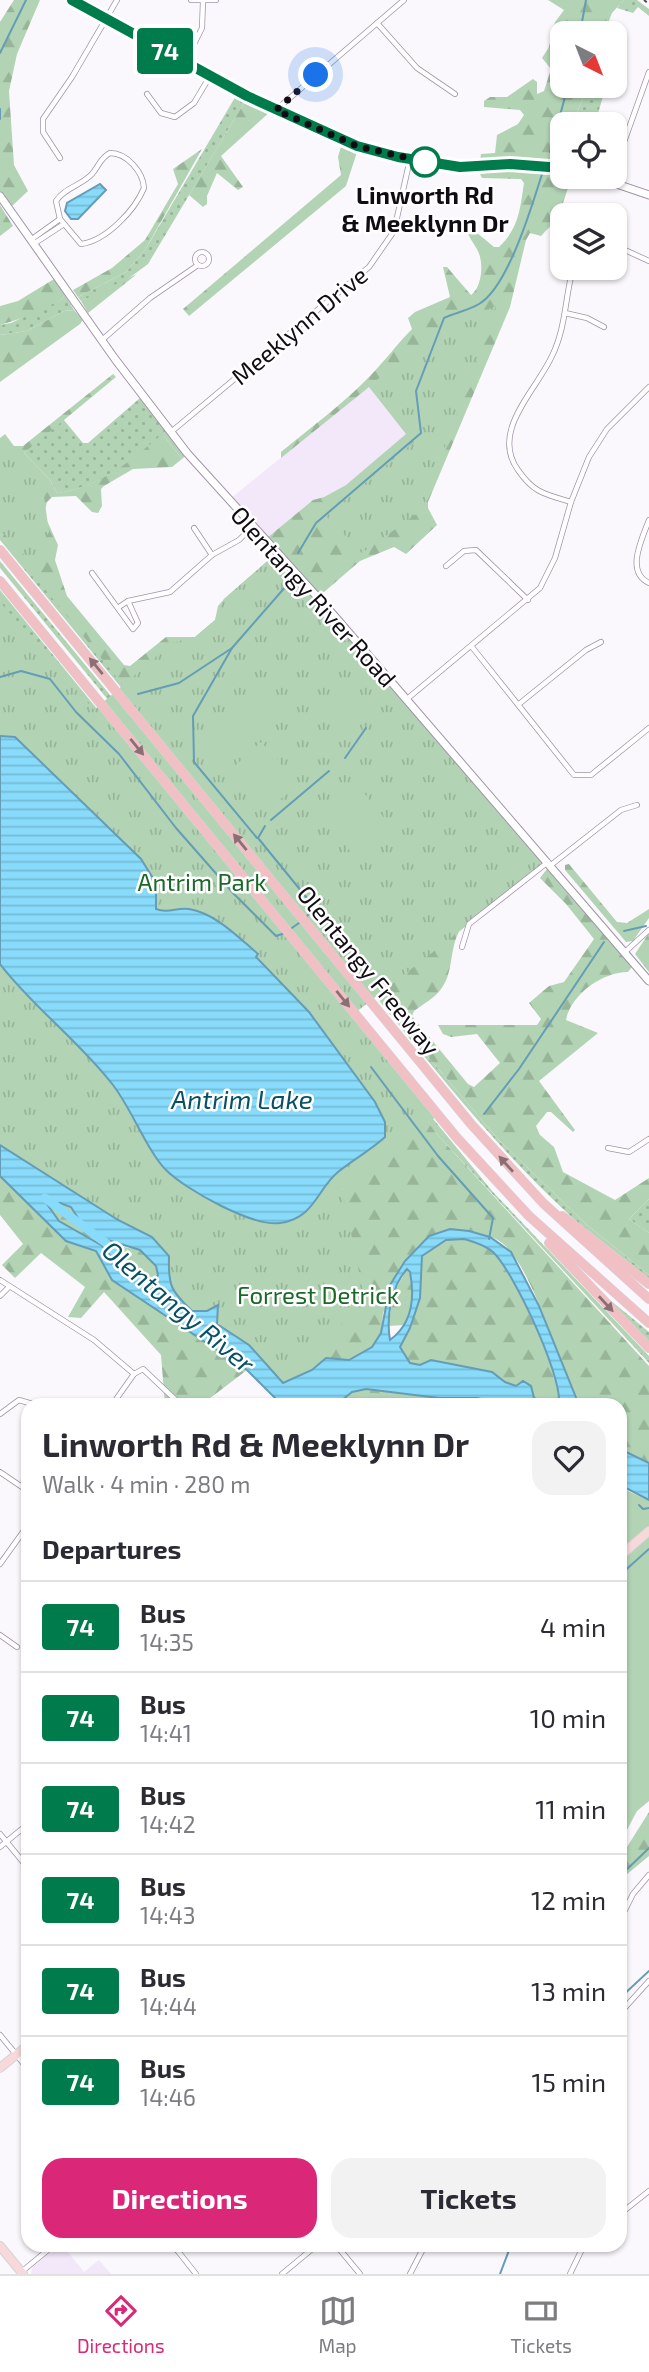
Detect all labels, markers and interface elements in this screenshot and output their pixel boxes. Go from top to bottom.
north arrow [550,21,626,98]
map controls [550,21,627,280]
line badge: 74 [134,28,196,74]
text: 74 [151,36,179,65]
your location [298,57,333,92]
button: locate [550,112,627,189]
marker: Linworth Rd & Meeklynn Dr [410,147,440,177]
place label: Linworth Rd & Meeklynn Dr [341,180,510,237]
button: layers [550,203,627,280]
street label: Meeklynn Drive [225,260,373,390]
street label: Olentangy River Road [225,500,403,692]
one-way arrow [89,658,104,675]
one-way arrow [129,737,144,755]
one-way arrow [233,834,248,851]
park label: Antrim Park [137,867,267,896]
street label: Olentangy Freeway [292,879,447,1061]
one-way arrow [335,990,350,1007]
water label: Antrim Lake [170,1083,313,1114]
one-way arrow [499,1156,515,1173]
water label: Olentangy River [96,1233,262,1380]
park label: Forrest Detrick [237,1280,399,1309]
one-way arrow [598,1295,614,1312]
button: heart [532,1421,606,1495]
text: Linworth Rd & Meeklynn Dr [42,1424,469,1464]
text: Walk · 4 min · 280 m [42,1470,250,1498]
text: Departures [42,1533,181,1564]
text: Bus [140,1597,186,1628]
text: 4 min [540,1611,606,1642]
text: 74 [67,1612,94,1641]
text: 14:35 [140,1628,194,1656]
text: Bus [140,1688,186,1719]
text: 10 min [530,1702,606,1733]
text: 74 [67,1703,94,1732]
text: 14:41 [140,1719,192,1747]
text: Bus [140,1779,186,1810]
text: 11 min [535,1793,606,1824]
text: 74 [67,1794,94,1823]
text: 14:42 [140,1810,196,1838]
text: Bus [140,1870,186,1901]
text: 12 min [531,1884,606,1915]
text: 74 [67,1885,94,1914]
text: 14:43 [140,1901,196,1929]
text: Bus [140,1961,186,1992]
text: 13 min [531,1975,606,2006]
text: 74 [67,1976,94,2005]
text: 14:44 [140,1992,197,2020]
text: Bus [140,2052,186,2083]
text: 15 min [532,2066,606,2097]
text: 74 [67,2067,94,2096]
text: 14:46 [140,2083,196,2111]
button: Directions [42,2158,317,2238]
button: Tickets [331,2158,606,2238]
tab: Directions [77,2292,165,2357]
tab: Map [318,2292,357,2357]
tab: Tickets [510,2292,572,2357]

